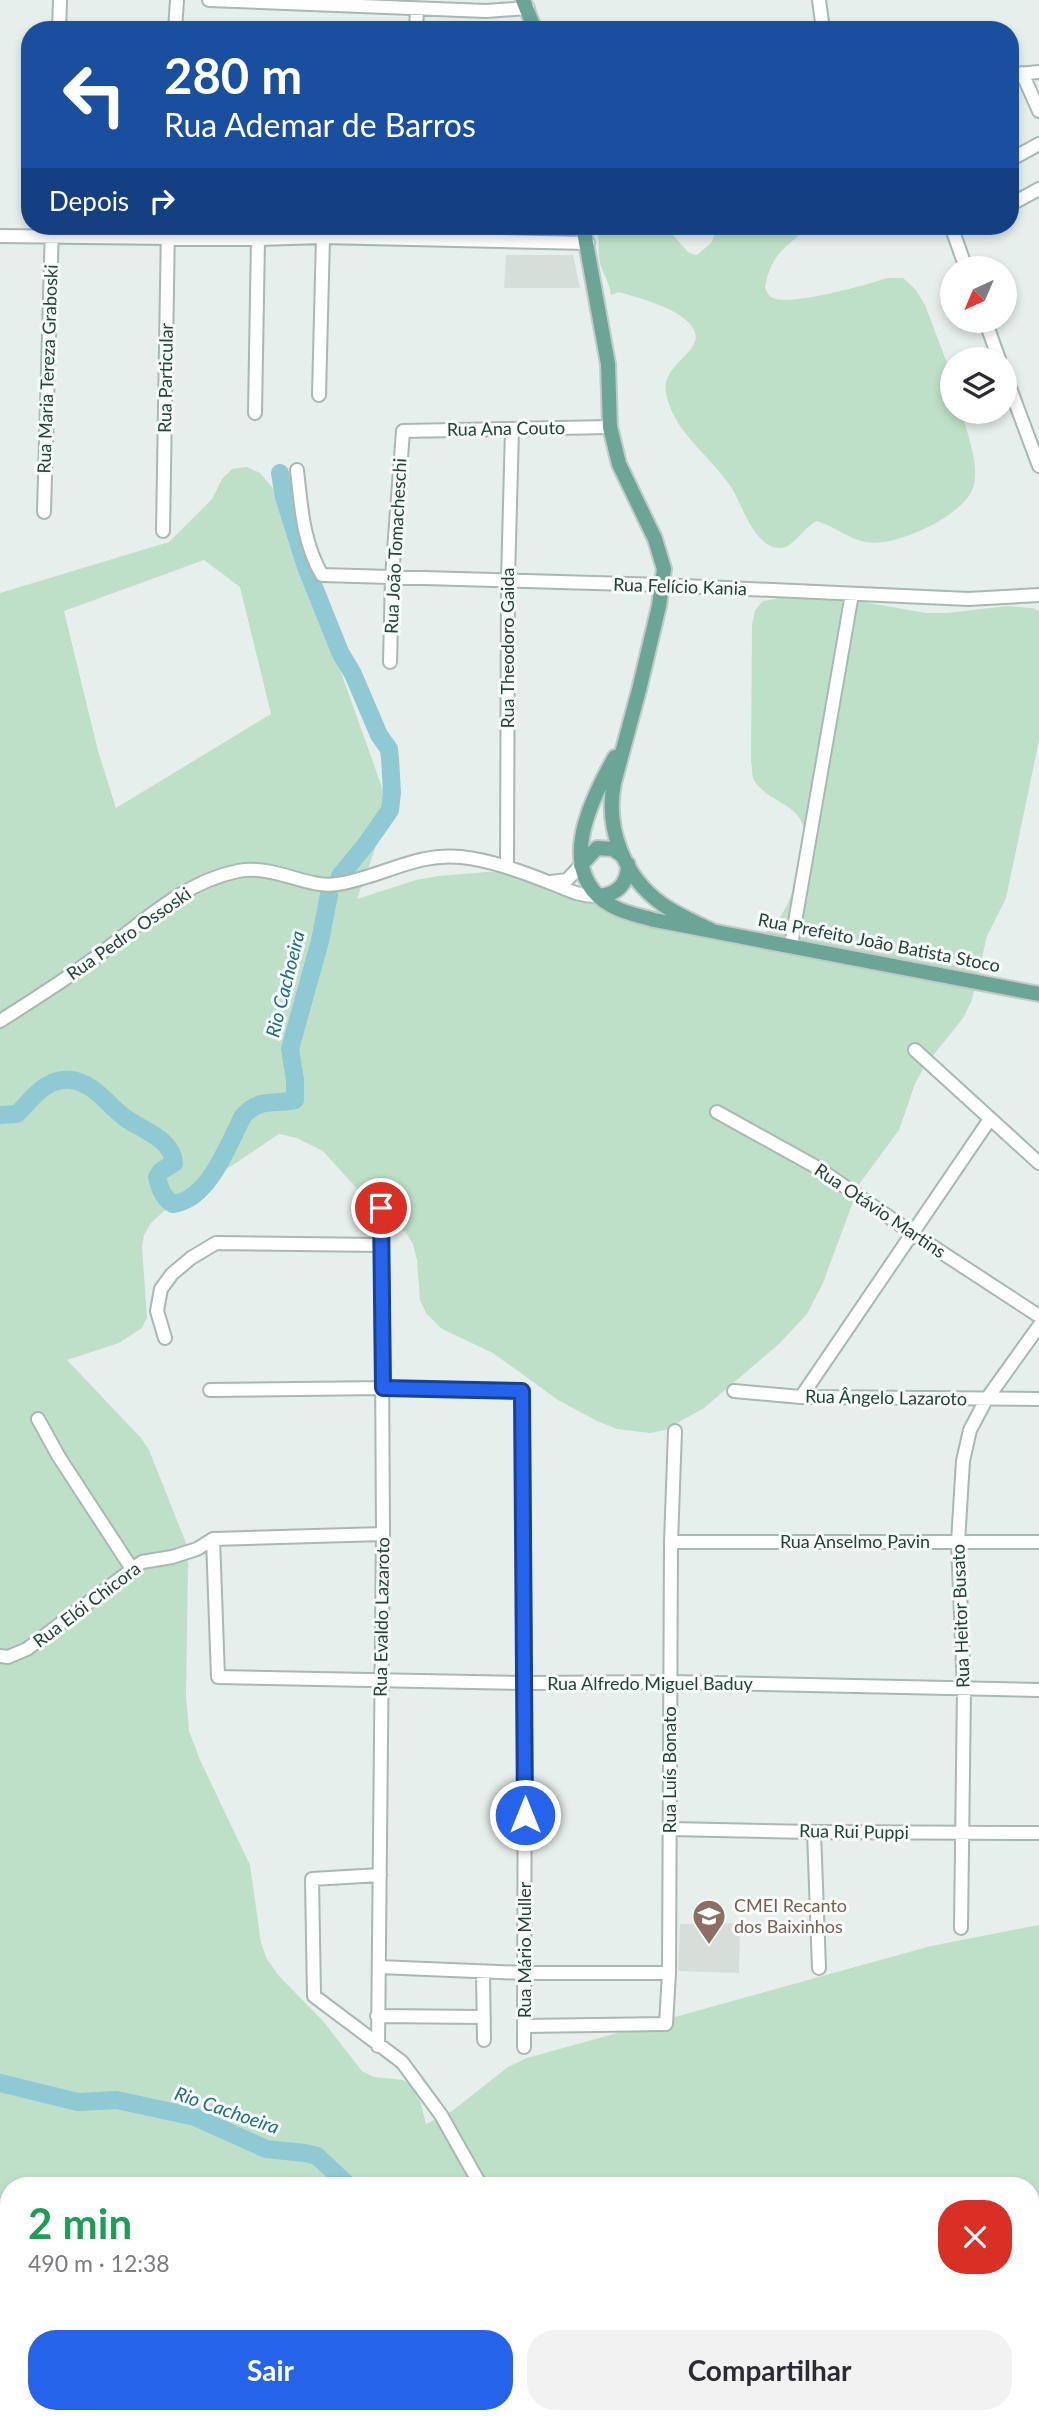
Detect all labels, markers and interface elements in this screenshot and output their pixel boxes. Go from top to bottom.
text: 280 m [164,46,302,104]
icon: left [49,49,140,140]
text: Rua Ademar de Barros [164,105,476,144]
icon: right [143,182,181,220]
text: Depois [49,185,129,217]
north arrow [940,256,1017,332]
map controls [940,256,1017,424]
street label: Rua Maria Tereza Graboski [32,264,62,474]
street label: Rua Particular [153,322,177,433]
button: layers [940,347,1017,424]
street label: Rua Ana Couto [447,416,565,440]
street label: Rua João Tomacheschi [379,458,411,634]
street label: Rua Theodoro Gaida [496,568,518,728]
street label: Rua Felício Kania [613,573,747,599]
street label: Rua Pedro Ossoski [62,882,195,984]
street label: Rua Prefeito João Batista Stoco [756,908,1002,976]
water label: Rio Cachoeira [260,928,309,1039]
street label: Rua Otávio Martins [811,1158,950,1262]
pin [351,1178,411,1238]
icon: arrive [362,1189,400,1227]
street label: Rua Ângelo Lazaroto [805,1385,967,1409]
street label: Rua Anselmo Pavin [780,1530,930,1552]
street label: Rua Evaldo Lazaroto [369,1537,393,1697]
street label: Rua Heitor Busato [946,1544,974,1688]
street label: Rua Elói Chicora [28,1557,144,1652]
street label: Rua Alfredo Miguel Baduy [547,1672,754,1694]
street label: Rua Luís Bonato [658,1706,680,1834]
position arrow [488,1778,562,1852]
street label: Rua Rui Puppi [799,1819,909,1843]
street label: Rua Mário Muller [513,1881,535,2018]
place label: CMEI Recanto dos Baixinhos [734,1894,847,1937]
school or university icon: CMEI Recanto dos Baixinhos [690,1897,728,1946]
water label: Rio Cachoeira [172,2081,282,2138]
text: 2 min [28,2198,132,2248]
button: close [938,2200,1012,2274]
text: 490 m · 12:38 [28,2249,170,2277]
button: Sair [28,2330,513,2410]
button: Compartilhar [527,2330,1012,2410]

